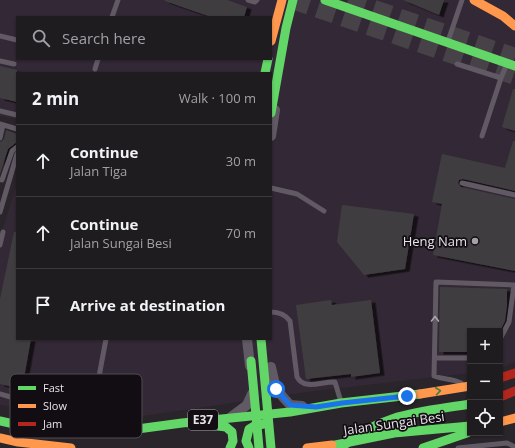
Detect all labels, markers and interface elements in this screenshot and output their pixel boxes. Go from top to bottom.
search box [16,16,272,60]
icon: search [30,27,52,49]
text: Search here [62,28,146,48]
text: 2 min [32,87,79,110]
text: Walk · 100 m [179,89,256,107]
text: Continue [70,142,138,162]
icon: ahead [32,150,54,172]
text: 30 m [226,152,256,170]
text: Jalan Tiga [70,162,127,180]
text: Continue [70,214,138,234]
icon: ahead [32,222,54,244]
text: 70 m [226,224,256,242]
place label: Heng Nam [403,232,467,250]
text: Jalan Sungai Besi [70,234,172,252]
marker: Heng Nam [470,236,480,246]
icon: arrive [32,294,54,316]
text: Arrive at destination [70,295,225,315]
one-way arrow [431,316,440,322]
map controls [467,328,503,436]
button: + [467,328,503,364]
button: − [467,364,503,400]
legend [10,374,142,438]
text: Fast [43,380,64,395]
route start [267,380,285,398]
route end [398,387,416,405]
one-way arrow [435,387,441,396]
text: Slow [43,398,67,413]
button: locate [467,400,503,436]
street label: Jalan Sungai Besi [340,407,446,439]
road number: E37 [188,410,218,430]
text: Jam [42,416,62,431]

